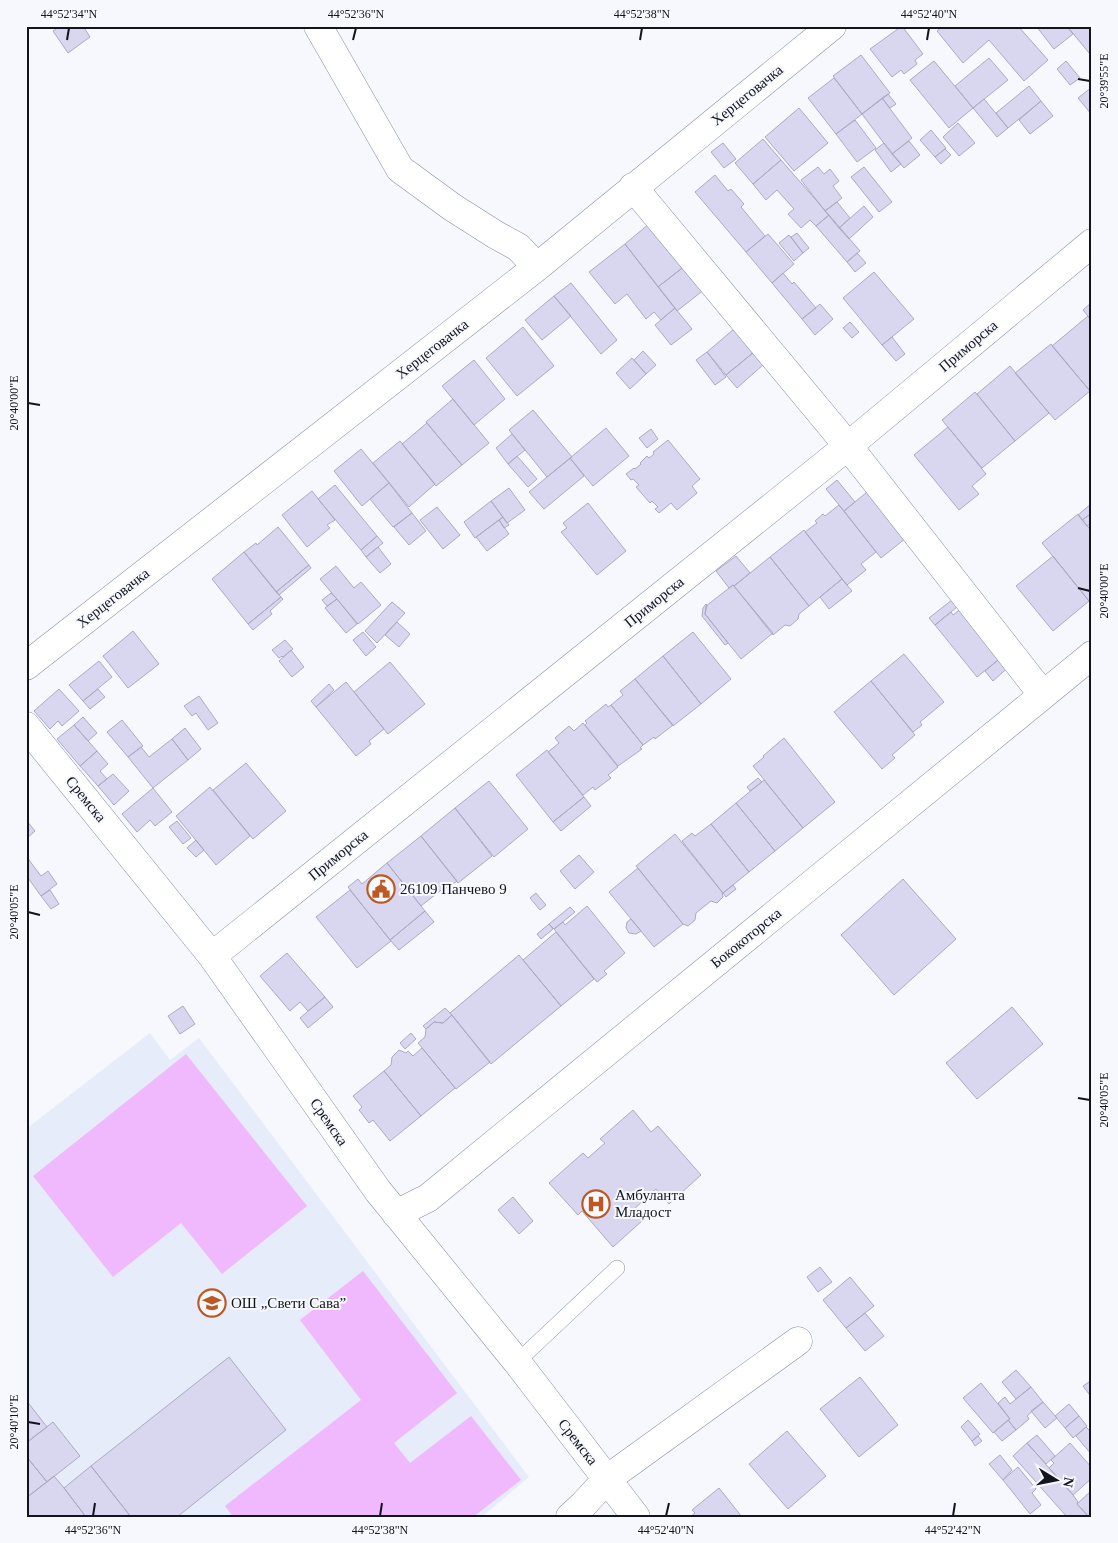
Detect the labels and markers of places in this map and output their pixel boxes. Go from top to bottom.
public building icon: 26109 Панчево 9 [366,874,396,904]
place label: 26109 Панчево 9 [400,881,507,897]
place label: Амбуланта Младост [615,1187,685,1220]
hospital icon: Амбуланта Младост [581,1189,611,1219]
school or university icon: ОШ „Свети Сава” [197,1288,227,1318]
place label: ОШ „Свети Сава” [231,1295,346,1311]

